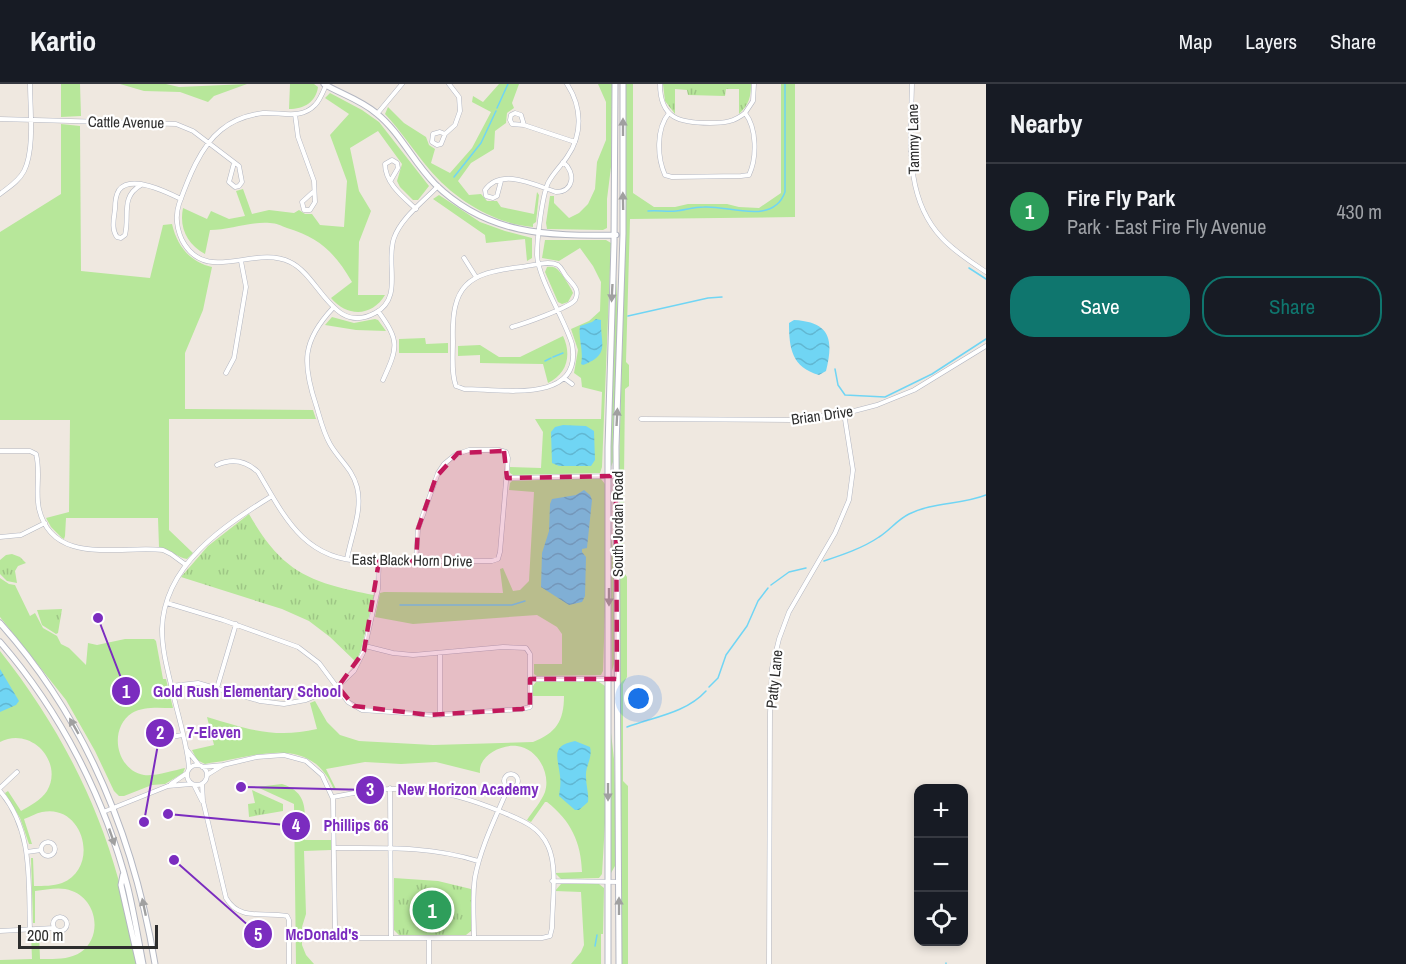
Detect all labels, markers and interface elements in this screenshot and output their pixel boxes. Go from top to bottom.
text: Kartio [30,22,96,60]
text: Map [1179,27,1212,56]
text: Layers [1245,27,1297,56]
text: Share [1330,27,1376,56]
street label: Tammy Lane [902,103,924,175]
text: Nearby [1010,106,1082,141]
street label: Cattle Avenue [88,111,165,133]
one-way arrow [618,117,628,136]
text: Fire Fly Park [1067,183,1175,213]
one-way arrow [618,192,628,211]
text: 1 [1025,198,1034,225]
text: 430 m [1336,198,1382,225]
text: Park · East Fire Fly Avenue [1067,213,1266,240]
button: Save [1010,276,1190,337]
button: Share [1202,276,1382,337]
one-way arrow [608,284,617,303]
street label: Brian Drive [790,400,854,430]
one-way arrow [613,408,622,427]
street label: South Jordan Road [607,471,628,577]
street label: East Black Horn Drive [351,548,473,572]
one-way arrow [604,588,614,607]
street label: Patty Lane [760,649,788,709]
callout: Gold Rush Elementary School [111,674,353,708]
text: 1 [122,679,131,704]
text: Gold Rush Elementary School [153,680,341,702]
your location [624,684,653,713]
callout: 7-Eleven [145,716,253,750]
one-way arrow [68,718,79,734]
text: 2 [156,720,164,745]
text: 7-Eleven [187,721,241,743]
callout: New Horizon Academy [355,773,550,807]
text: 3 [366,777,374,802]
text: New Horizon Academy [398,778,539,800]
one-way arrow [603,783,613,802]
map controls [914,784,968,946]
button: + [914,784,968,838]
callout: Phillips 66 [281,809,400,843]
text: 4 [292,813,301,838]
text: Phillips 66 [324,814,388,836]
one-way arrow [107,828,117,846]
button: − [914,838,968,892]
pin: 1 [412,888,452,932]
button: locate [914,892,968,946]
one-way arrow [614,896,624,915]
one-way arrow [139,897,149,916]
callout: McDonald's [243,917,371,951]
scale bar [18,922,158,950]
text: 5 [254,922,262,947]
text: McDonald's [285,923,359,945]
text: 200 m [27,924,63,946]

